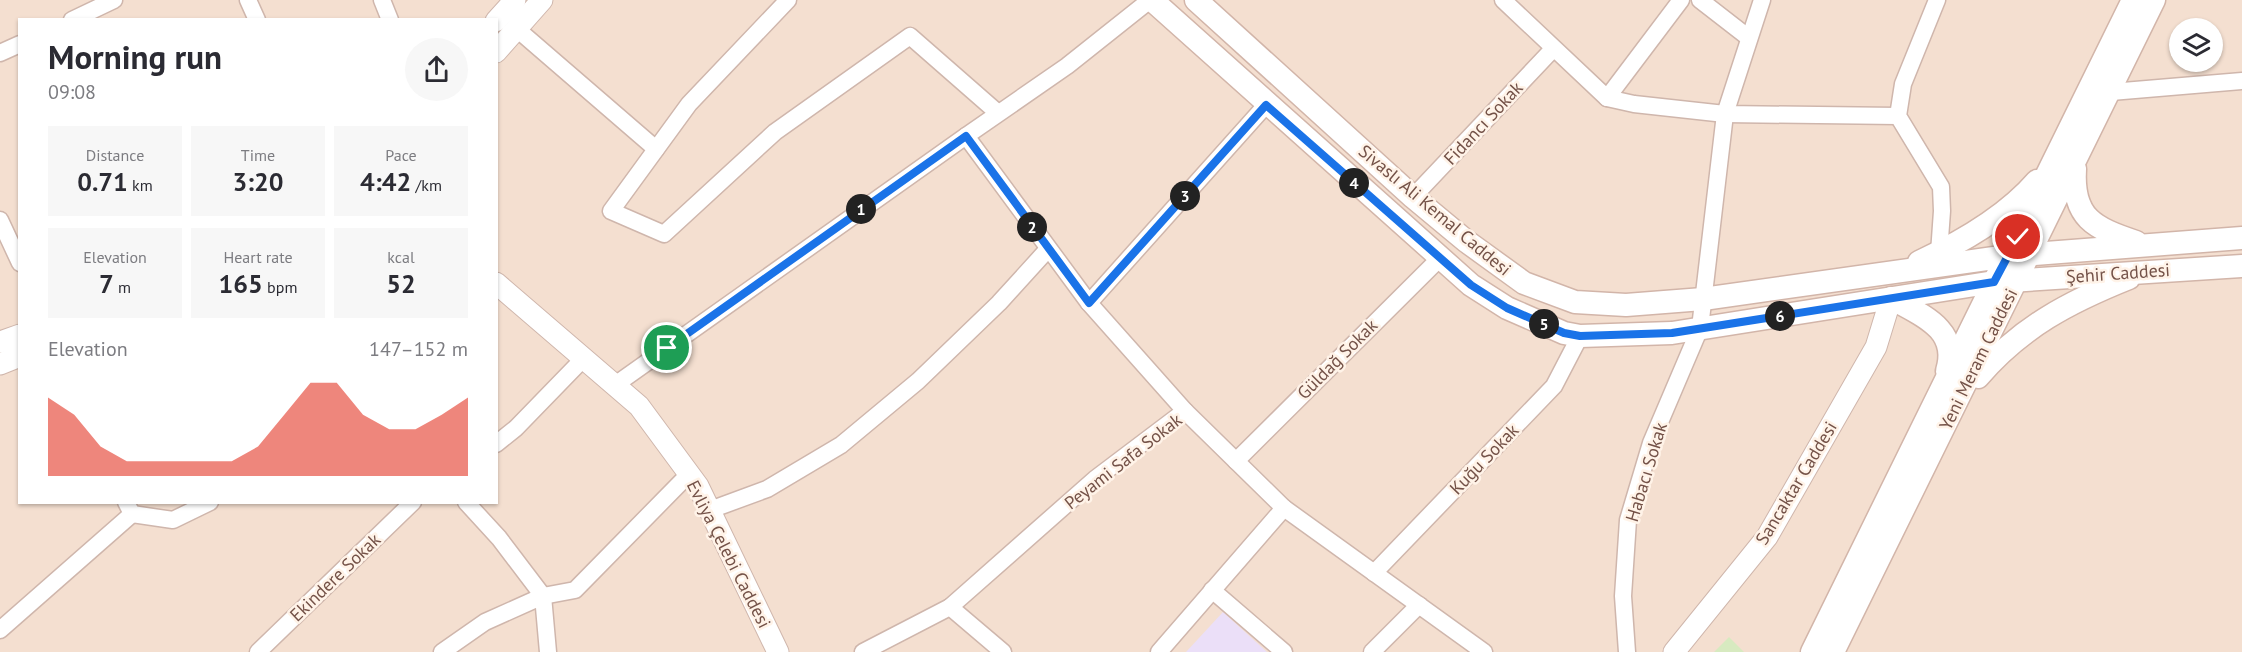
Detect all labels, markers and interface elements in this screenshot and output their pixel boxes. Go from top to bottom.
map controls [2169,18,2223,72]
button: layers [2169,18,2223,72]
text: Morning run [48,35,222,78]
button: share [405,38,468,101]
street label: Fidancı Sokak [1439,76,1528,170]
text: 09:08 [48,79,96,105]
street label: Sivaslı Ali Kemal Caddesi [1354,139,1516,281]
text: Distance [86,145,144,165]
text: Time [241,145,275,165]
text: Pace [385,145,417,165]
text: 0.71 [77,165,128,198]
text: 3:20 [232,165,284,198]
text: 4:42 [360,165,411,198]
pin: 4 [1339,168,1369,198]
text: 4 [1349,173,1359,193]
text: km [128,175,153,195]
text: /km [411,175,442,195]
pin: 3 [1170,181,1200,211]
text: 3 [1180,186,1190,206]
pin: 1 [846,194,876,224]
text: 1 [856,199,866,219]
pin [1992,211,2043,262]
pin: 2 [1017,212,1047,242]
text: 2 [1027,217,1037,237]
icon: check [2001,220,2034,253]
text: Elevation [83,247,147,267]
text: Heart rate [223,247,293,267]
text: kcal [387,247,415,267]
street label: Şehir Caddesi [2065,258,2171,288]
text: 7 [99,267,114,300]
text: 165 [219,267,263,300]
text: 52 [386,267,416,300]
text: m [114,277,131,297]
text: bpm [263,277,297,297]
street label: Yeni Meram Caddesi [1934,284,2022,434]
pin: 6 [1765,301,1795,331]
text: 6 [1775,306,1785,326]
pin: 5 [1529,309,1559,339]
street label: Güldağ Sokak [1292,314,1382,404]
text: 5 [1539,314,1549,334]
pin [641,322,692,373]
icon: arrive [650,331,683,364]
text: Elevation [48,336,128,362]
text: 147–152 m [369,336,468,362]
street label: Peyami Safa Sokak [1060,408,1187,514]
street label: Sancaktar Caddesi [1750,417,1842,549]
street label: Kuğu Sokak [1445,418,1524,499]
street label: Habacı Sokak [1620,419,1672,525]
street label: Evliya Çelebi Caddesi [682,476,776,632]
street label: Ekindere Sokak [285,528,385,626]

